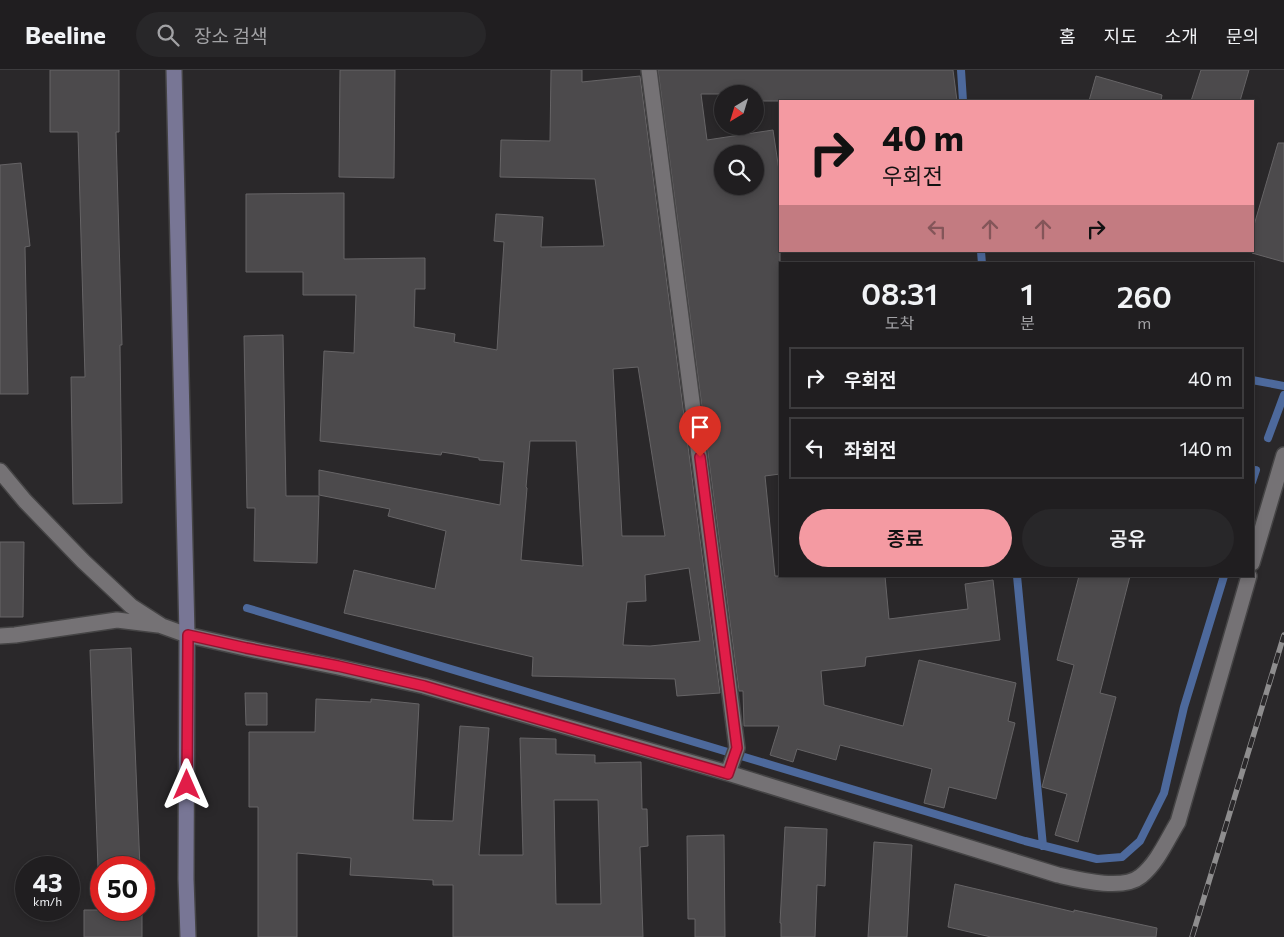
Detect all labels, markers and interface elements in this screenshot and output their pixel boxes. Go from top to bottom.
search box [136,12,486,57]
text: Beeline [25,20,106,49]
icon: search [154,21,182,49]
text: 장소 검색 [194,24,267,47]
text: 홈 [1059,25,1076,47]
text: 지도 [1104,25,1137,47]
text: 소개 [1165,25,1198,47]
text: 문의 [1226,25,1259,47]
north arrow [714,85,764,135]
map controls [714,85,764,195]
text: 40 m [882,115,964,158]
icon: right [799,120,864,185]
button: search [714,145,764,195]
text: 우회전 [882,162,943,189]
icon: left [923,215,951,243]
icon: ahead [976,215,1004,243]
icon: ahead [1029,215,1057,243]
icon: right [1082,215,1110,243]
text: 08:31 [861,274,938,311]
text: 1 [1021,274,1034,311]
text: 260 [1117,277,1172,314]
text: 도착 [885,313,914,332]
text: 분 [1020,313,1035,332]
text: m [1137,313,1151,332]
icon: right [801,364,829,392]
text: 40 m [1188,367,1232,390]
text: 우회전 [844,368,896,391]
pin [679,406,721,457]
icon: arrive [686,413,714,441]
icon: left [801,434,829,462]
text: 140 m [1180,437,1232,460]
text: 좌회전 [844,438,896,461]
button: 종료 [799,509,1012,567]
button: 공유 [1022,509,1234,567]
position arrow [160,758,212,810]
speed limit sign: 50 [90,856,155,921]
text: 43 [33,867,62,897]
text: km/h [33,894,62,908]

